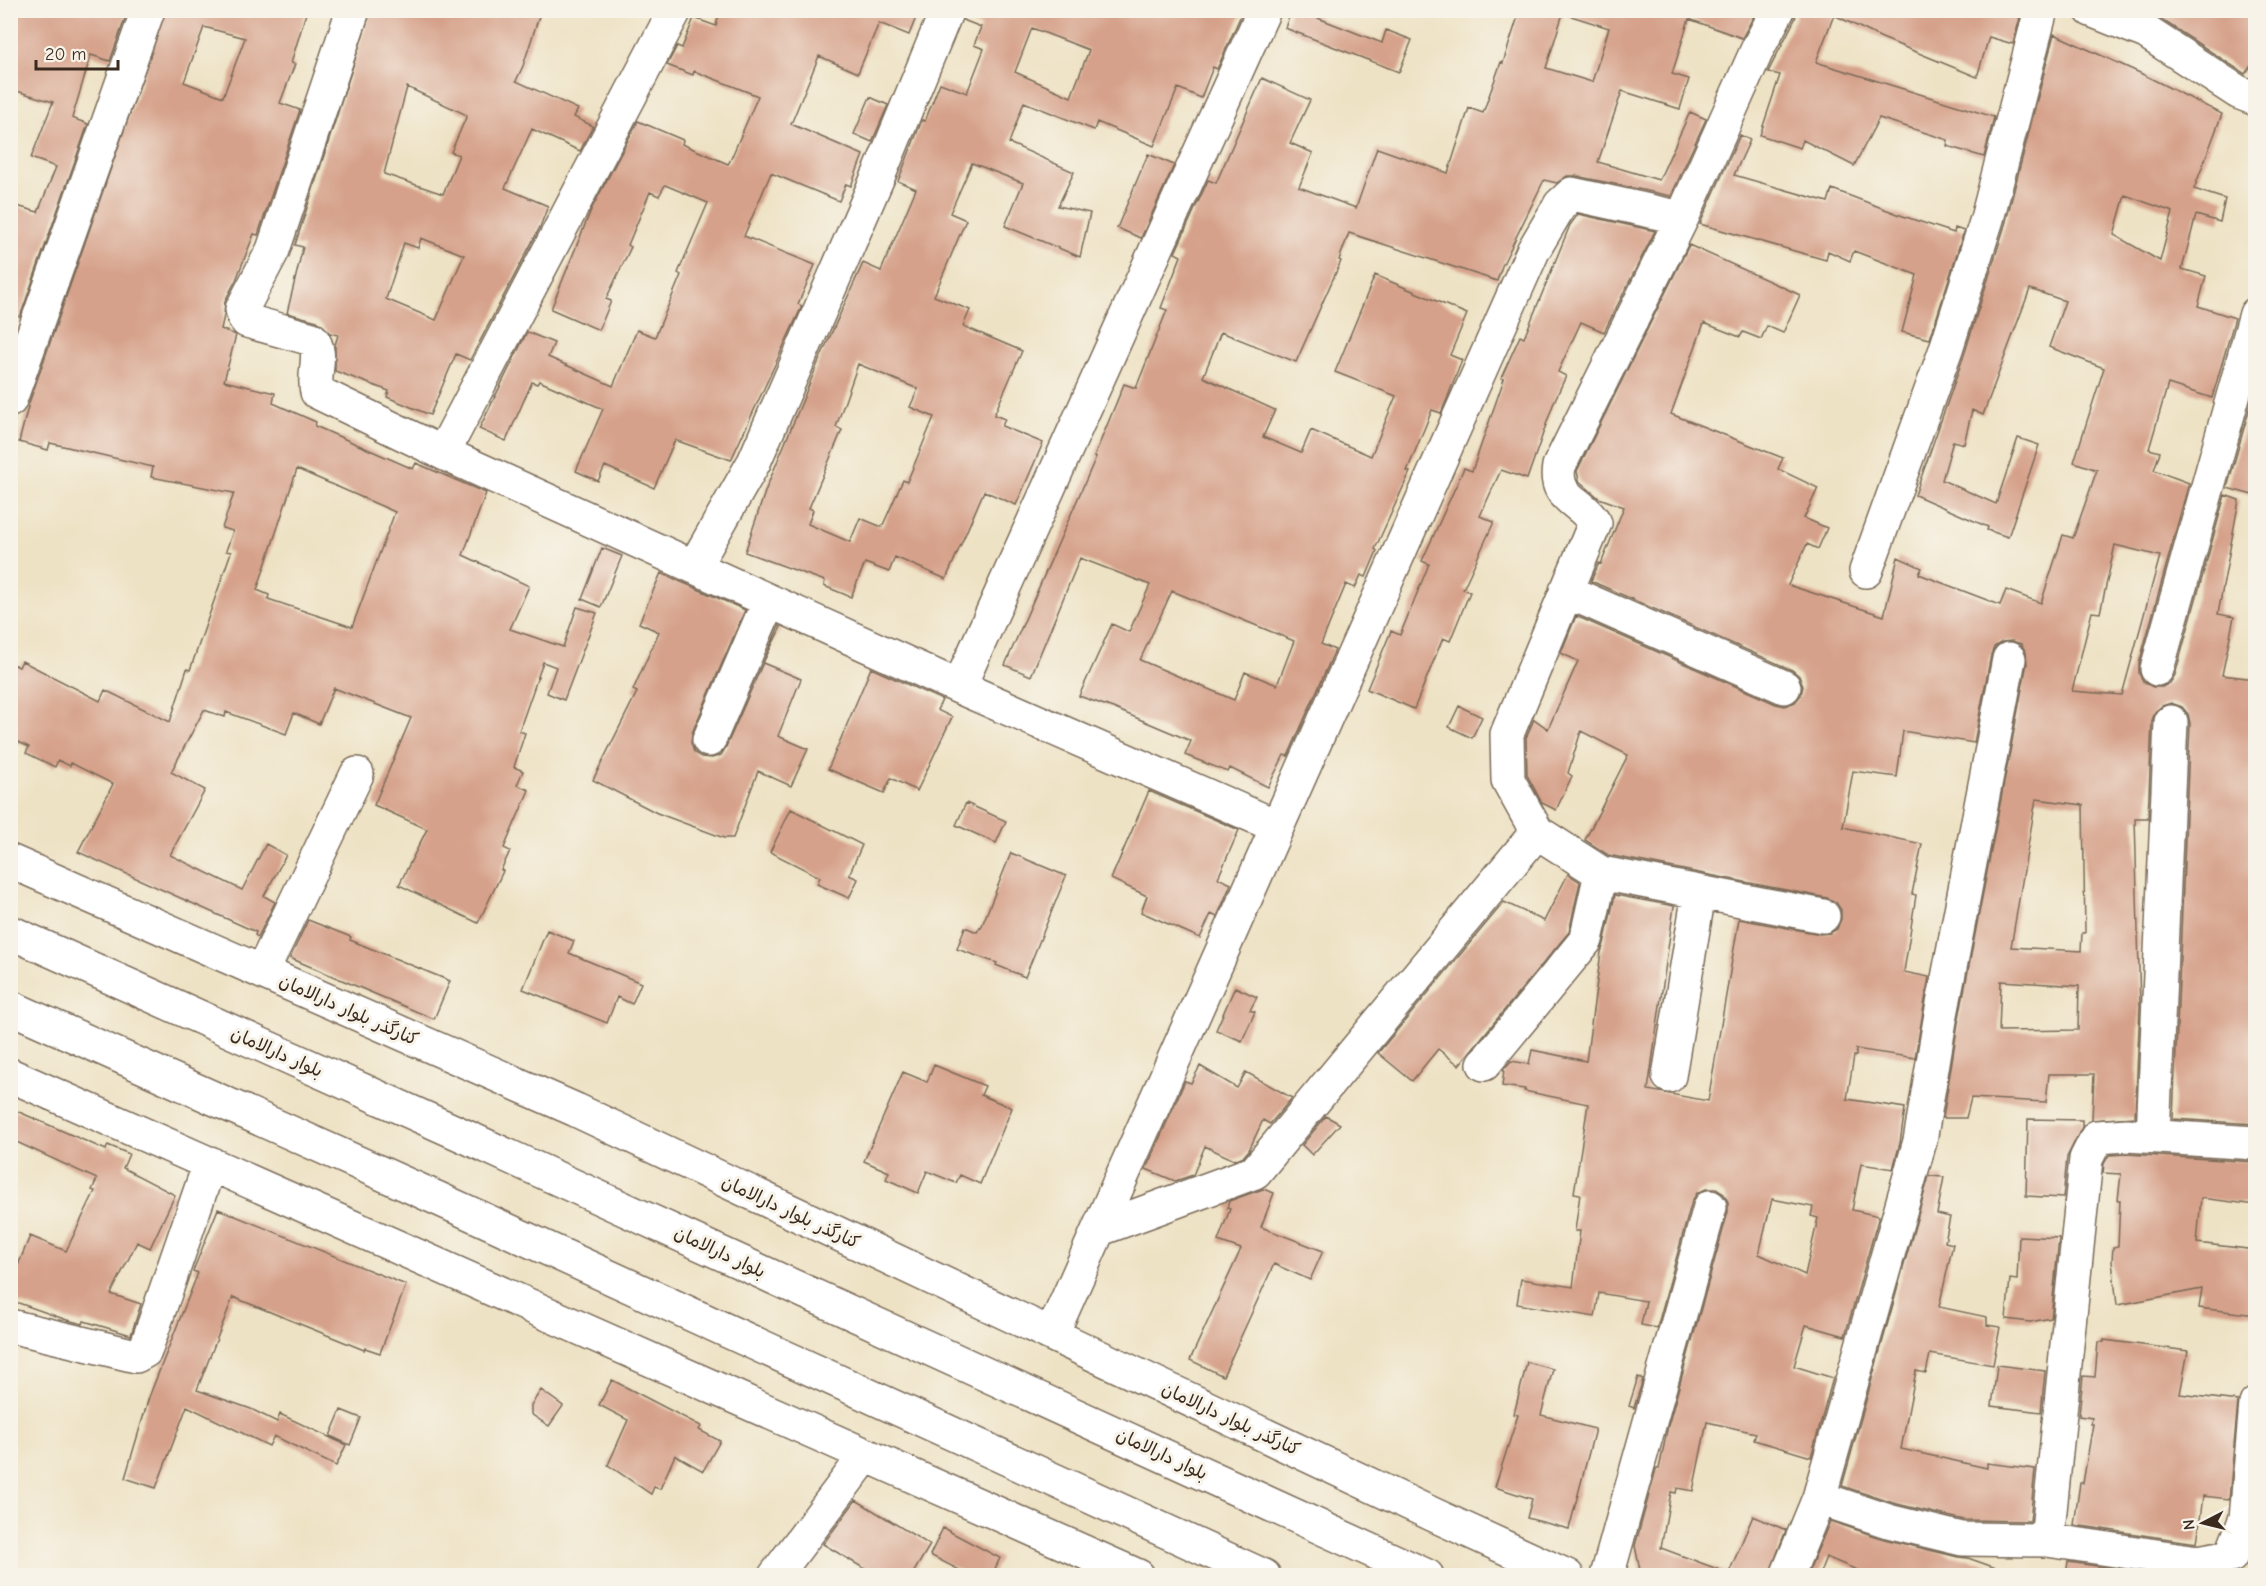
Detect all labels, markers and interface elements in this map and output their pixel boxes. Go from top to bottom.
scale bar [36,33,118,71]
text: 20 m [45,44,86,65]
street label: کنارگذر بلوار دارالامان [276,970,422,1051]
street label: بلوار دارالامان [228,1023,326,1082]
street label: کنارگذر بلوار دارالامان [719,1171,863,1253]
street label: بلوار دارالامان [671,1222,769,1282]
street label: کنارگذر بلوار دارالامان [1159,1378,1303,1460]
street label: بلوار دارالامان [1113,1424,1211,1484]
north arrow [2173,1493,2233,1553]
text: N [2180,1518,2199,1531]

